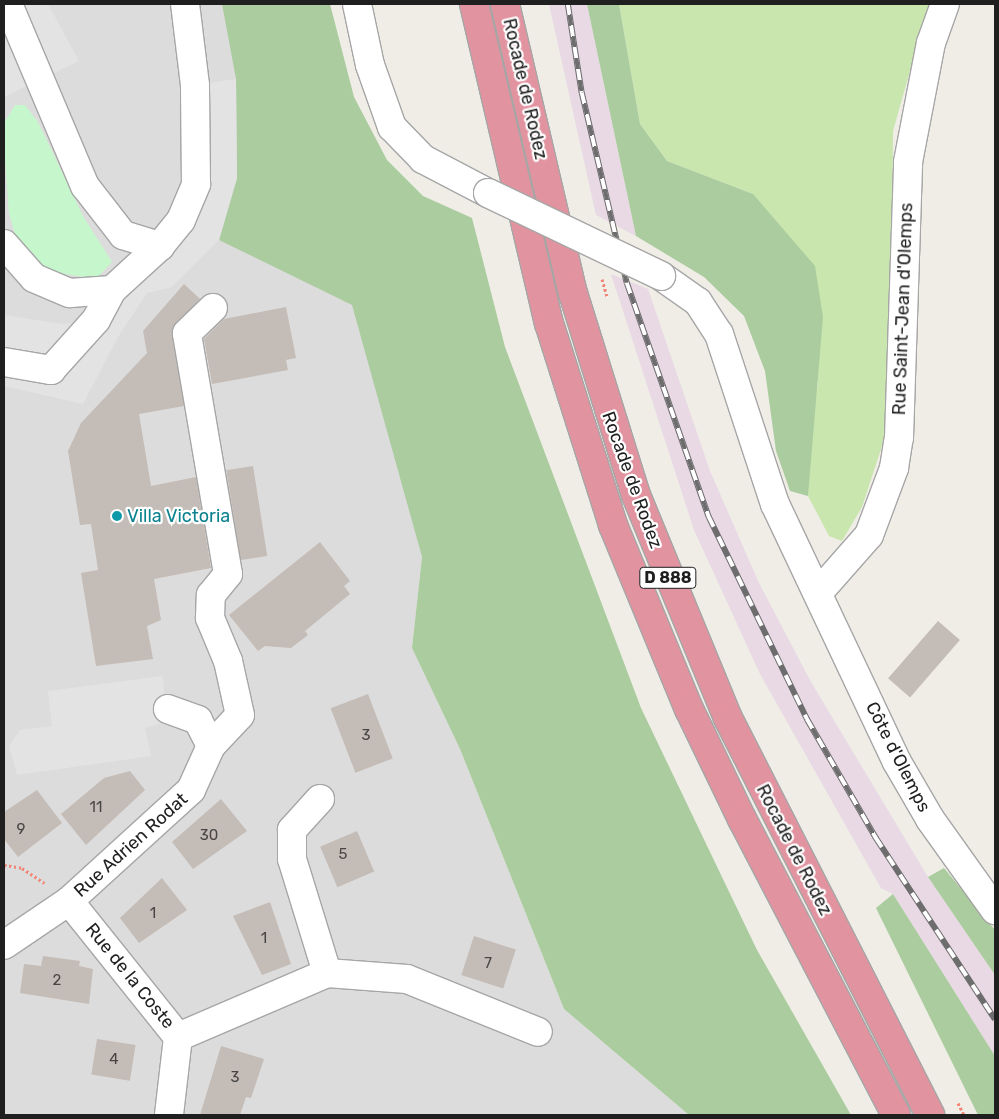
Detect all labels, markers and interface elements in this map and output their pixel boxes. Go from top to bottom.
street label: Rocade de Rodez [498,16,552,162]
street label: Rue Saint-Jean d'Olemps [888,202,918,416]
street label: Rocade de Rodez [597,409,667,551]
place label: Villa Victoria [127,505,231,527]
marker: Villa Victoria [111,510,123,522]
road number: D 888 [639,564,697,592]
street label: Côte d'Olemps [861,698,935,816]
house number: 3 [361,727,371,745]
street label: Rocade de Rodez [752,781,836,919]
street label: Rue Adrien Rodat [70,788,192,902]
house number: 11 [90,799,102,817]
house number: 9 [17,821,25,839]
house number: 30 [200,827,218,845]
house number: 5 [339,846,347,864]
house number: 1 [150,905,156,923]
street label: Rue de la Coste [81,919,179,1033]
house number: 1 [261,930,267,948]
house number: 7 [484,955,492,973]
house number: 2 [53,972,61,990]
house number: 4 [109,1051,119,1069]
house number: 3 [230,1069,240,1087]

